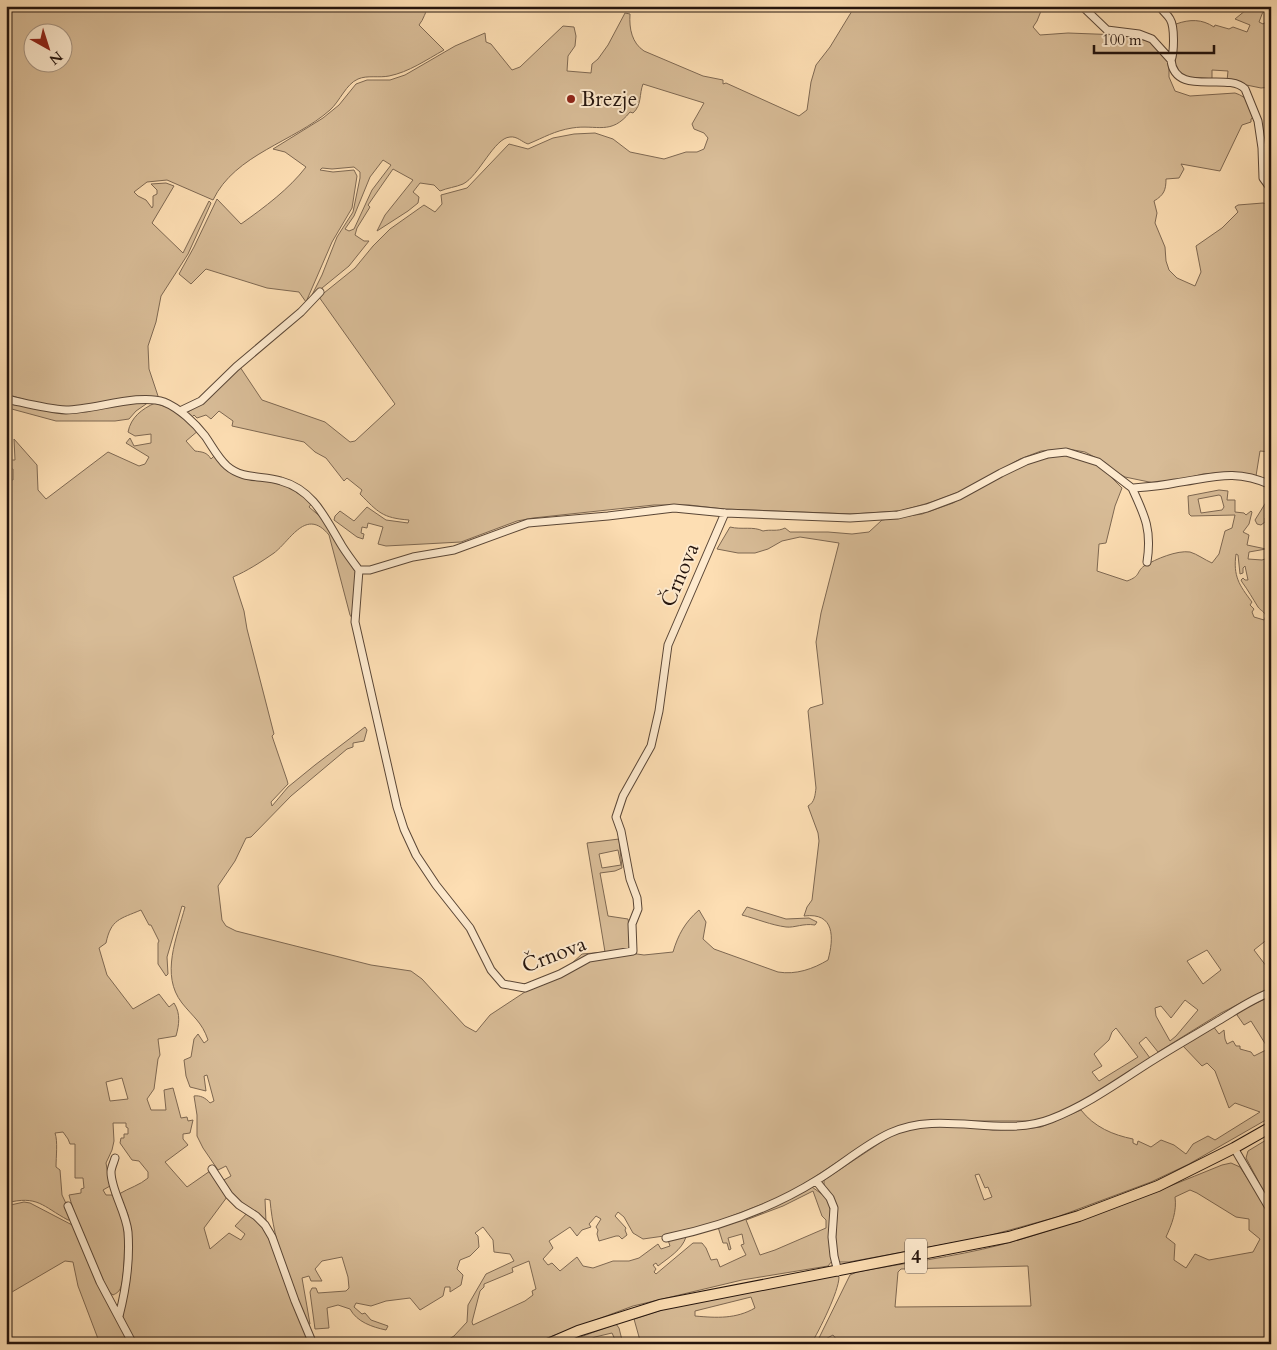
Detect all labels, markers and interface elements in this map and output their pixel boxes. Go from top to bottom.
north arrow [22,22,72,72]
scale bar [1094,22,1214,54]
text: 100 m [1102,30,1142,50]
text: N [45,47,67,69]
place label: Brezje [581,85,637,114]
marker: Brezje [565,93,577,105]
street label: Črnova [653,538,706,611]
street label: Črnova [517,929,590,980]
road number: 4 [905,1238,927,1274]

